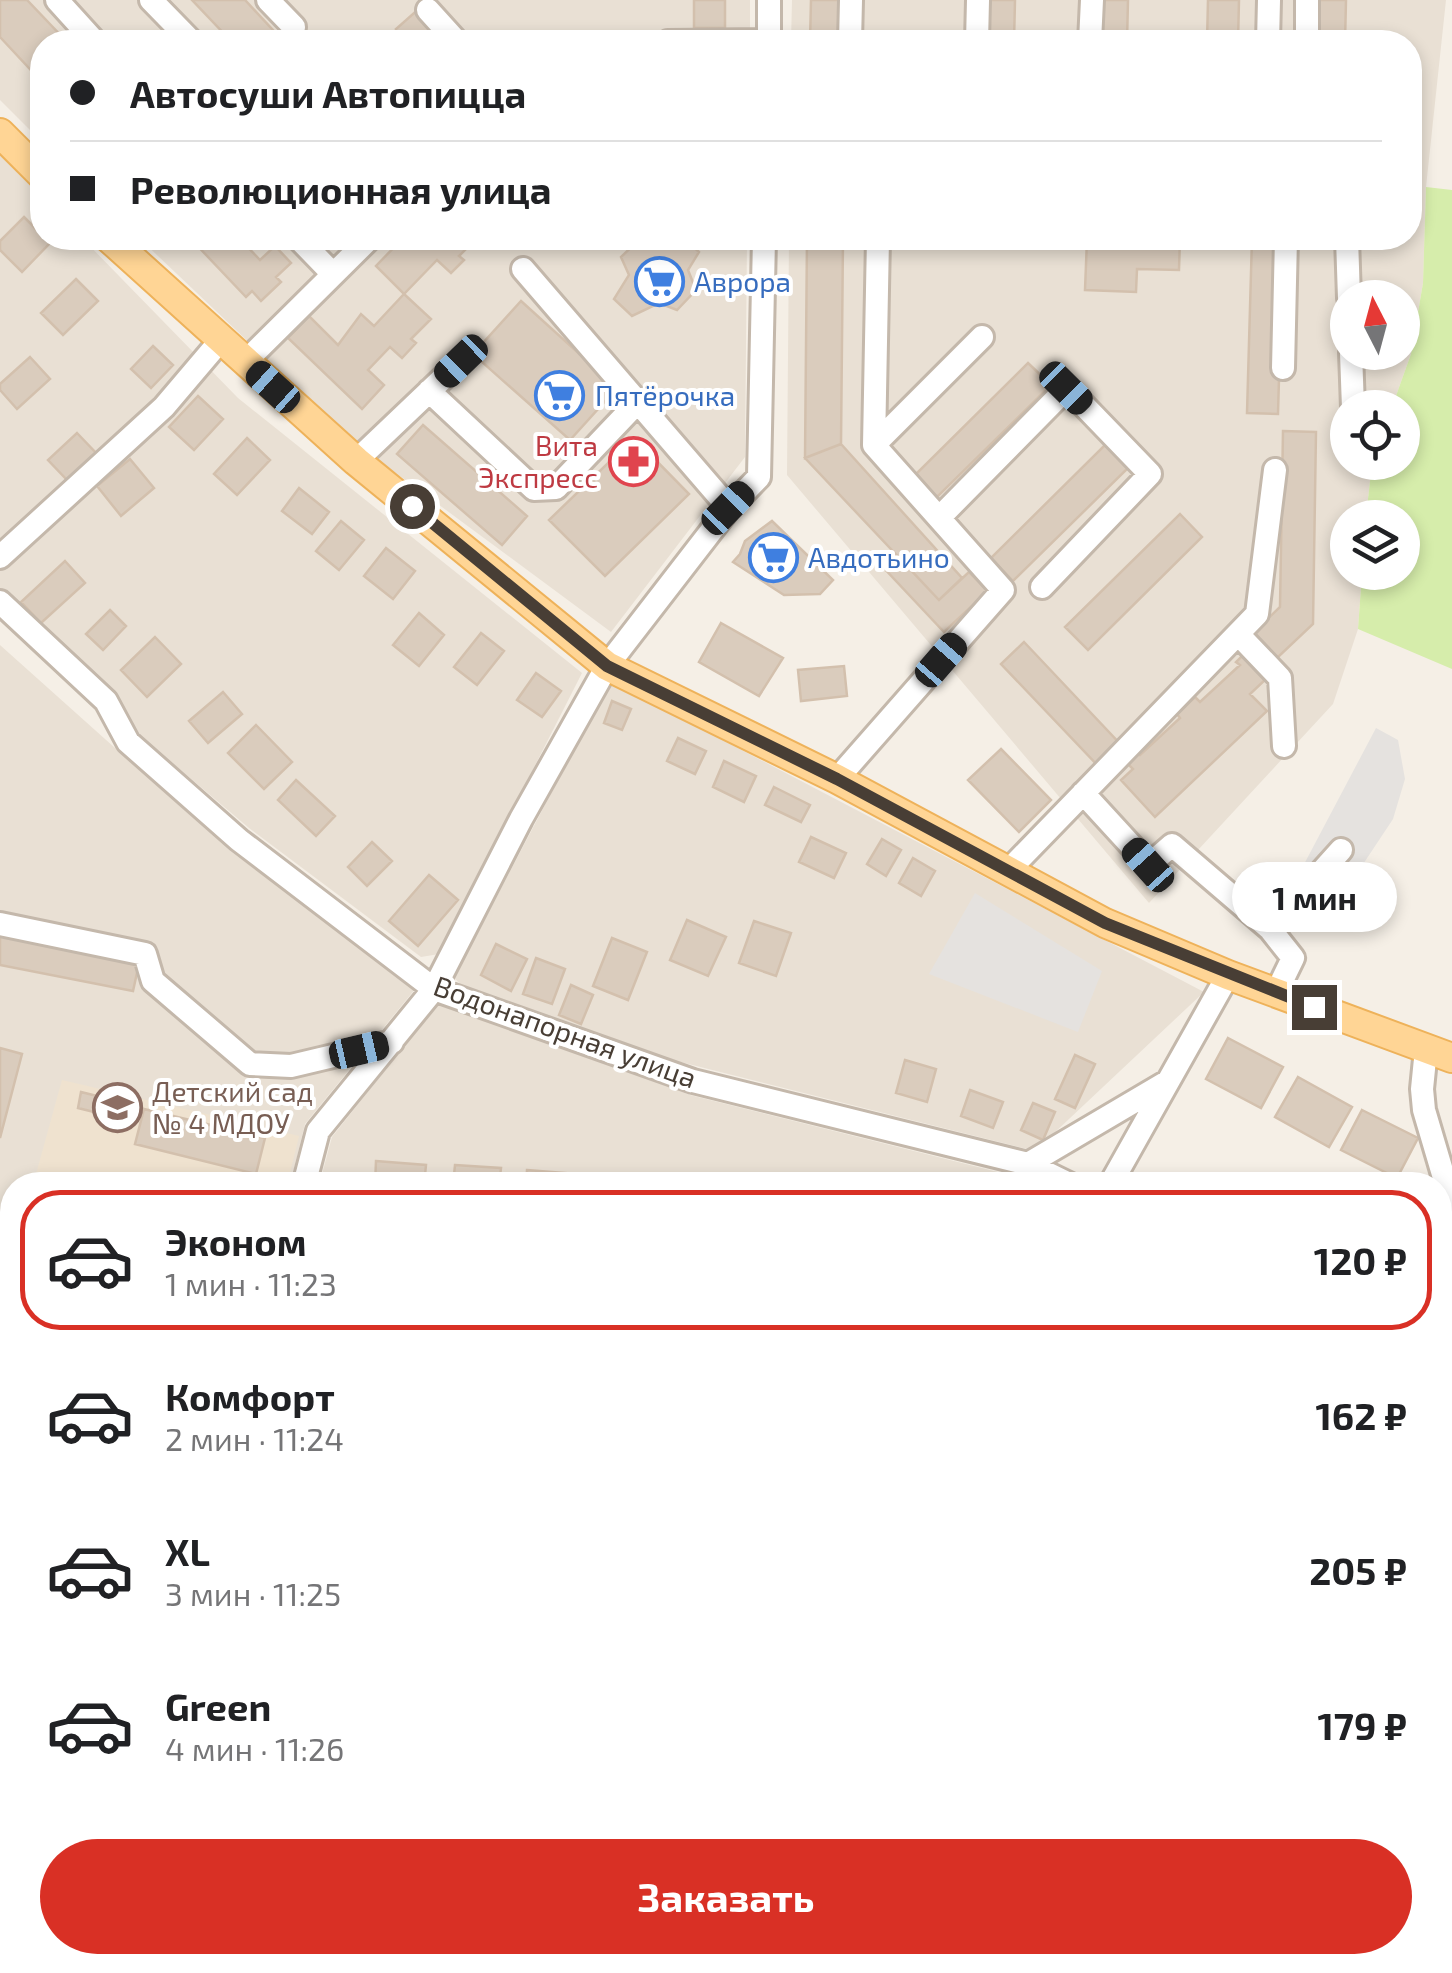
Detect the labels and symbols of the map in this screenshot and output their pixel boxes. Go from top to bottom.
supermarket icon: Аврора [633,256,685,308]
place label: Аврора [694,264,791,298]
north arrow [1330,280,1420,370]
car [429,329,493,393]
car [241,356,305,418]
car [1034,356,1098,420]
supermarket icon: Пятёрочка [534,370,586,422]
place label: Пятёрочка [595,378,735,412]
place label: Вита Экспресс [478,428,598,494]
pharmacy icon: Вита Экспресс [607,436,659,488]
car [696,476,760,540]
route start [390,484,435,529]
supermarket icon: Авдотьино [747,532,799,584]
place label: Авдотьино [808,540,950,574]
car [910,628,972,692]
car [1117,833,1179,897]
callout: 1 мин [1232,862,1396,932]
street label: Водонапорная улица [429,968,701,1094]
route end [1292,985,1337,1030]
car [326,1029,392,1071]
place label: Детский сад № 4 МДОУ [152,1074,313,1140]
school or university icon: Детский сад № 4 МДОУ [91,1082,143,1134]

